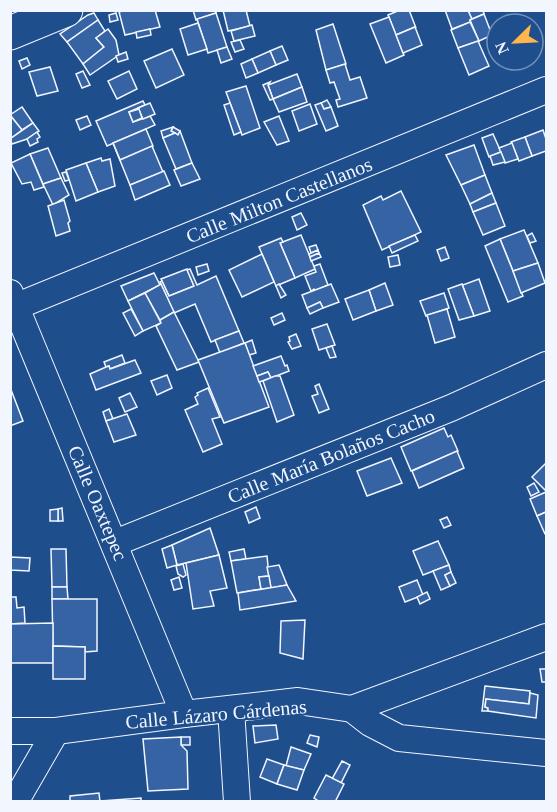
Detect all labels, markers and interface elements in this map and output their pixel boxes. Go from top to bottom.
north arrow [485,12,545,72]
text: N [491,39,512,57]
street label: Calle Milton Castellanos [183,152,376,247]
street label: Calle María Bolaños Cacho [224,404,438,508]
street label: Calle Oaxtepec [63,442,132,564]
street label: Calle Lázaro Cárdenas [124,695,308,733]

